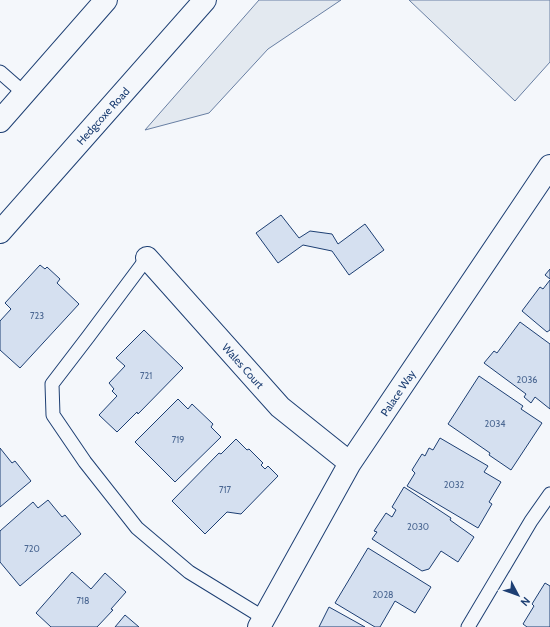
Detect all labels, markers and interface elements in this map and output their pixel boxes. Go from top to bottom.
street label: Hedgcoxe Road [74,84,132,148]
house number: 723 [30,310,44,321]
street label: Wales Court [219,340,267,392]
street label: Palace Way [377,367,419,419]
house number: 721 [140,370,152,381]
house number: 2036 [517,374,537,385]
house number: 2034 [484,418,506,429]
house number: 719 [172,434,184,445]
house number: 2032 [444,479,465,490]
house number: 717 [219,484,231,495]
house number: 2030 [407,521,429,532]
house number: 720 [24,543,40,554]
north arrow [498,575,538,615]
house number: 2028 [372,589,394,600]
text: N [518,594,533,609]
house number: 718 [77,595,89,606]

